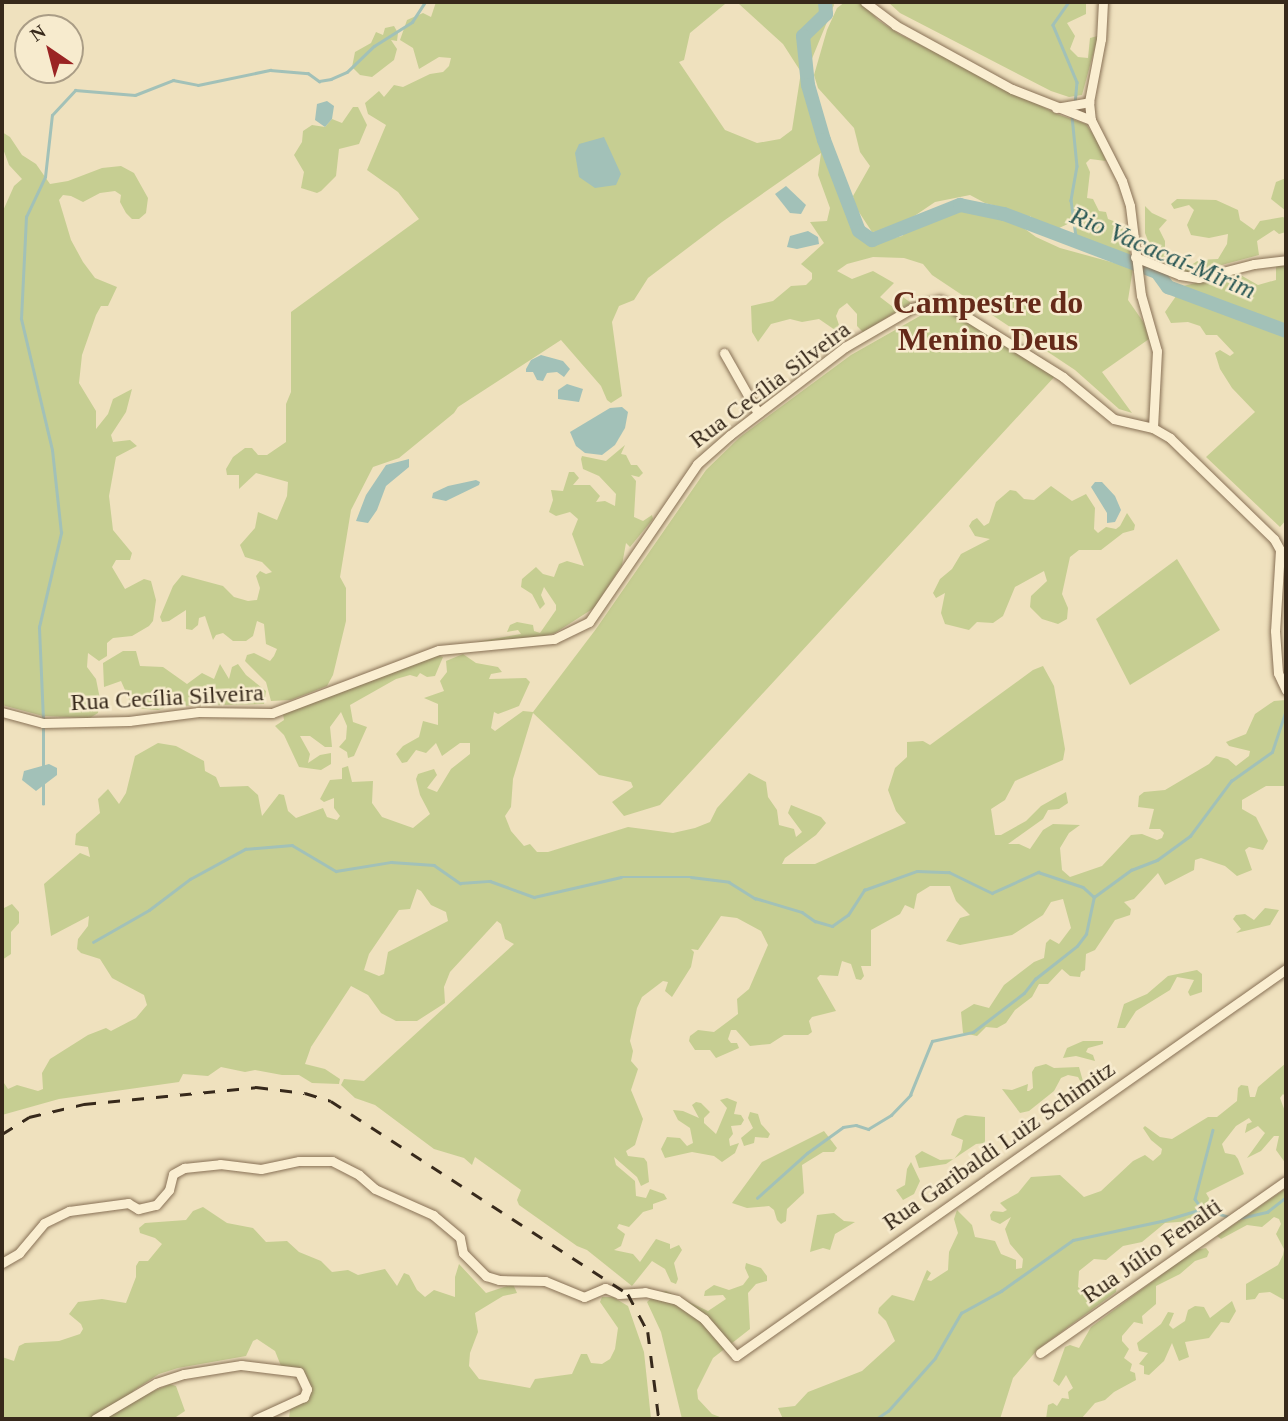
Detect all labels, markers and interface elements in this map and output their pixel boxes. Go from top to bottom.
north arrow [14,14,84,84]
text: N [26,20,49,46]
water label: Rio Vacacaí-Mirim [1066,200,1260,306]
district label: Campestre do Menino Deus [893,284,1083,359]
street label: Rua Cecília Silveira [684,315,856,455]
street label: Rua Cecília Silveira [70,679,264,717]
street label: Rua Garibaldi Luiz Schimitz [877,1055,1121,1237]
street label: Rua Júlio Fenalti [1077,1192,1227,1310]

